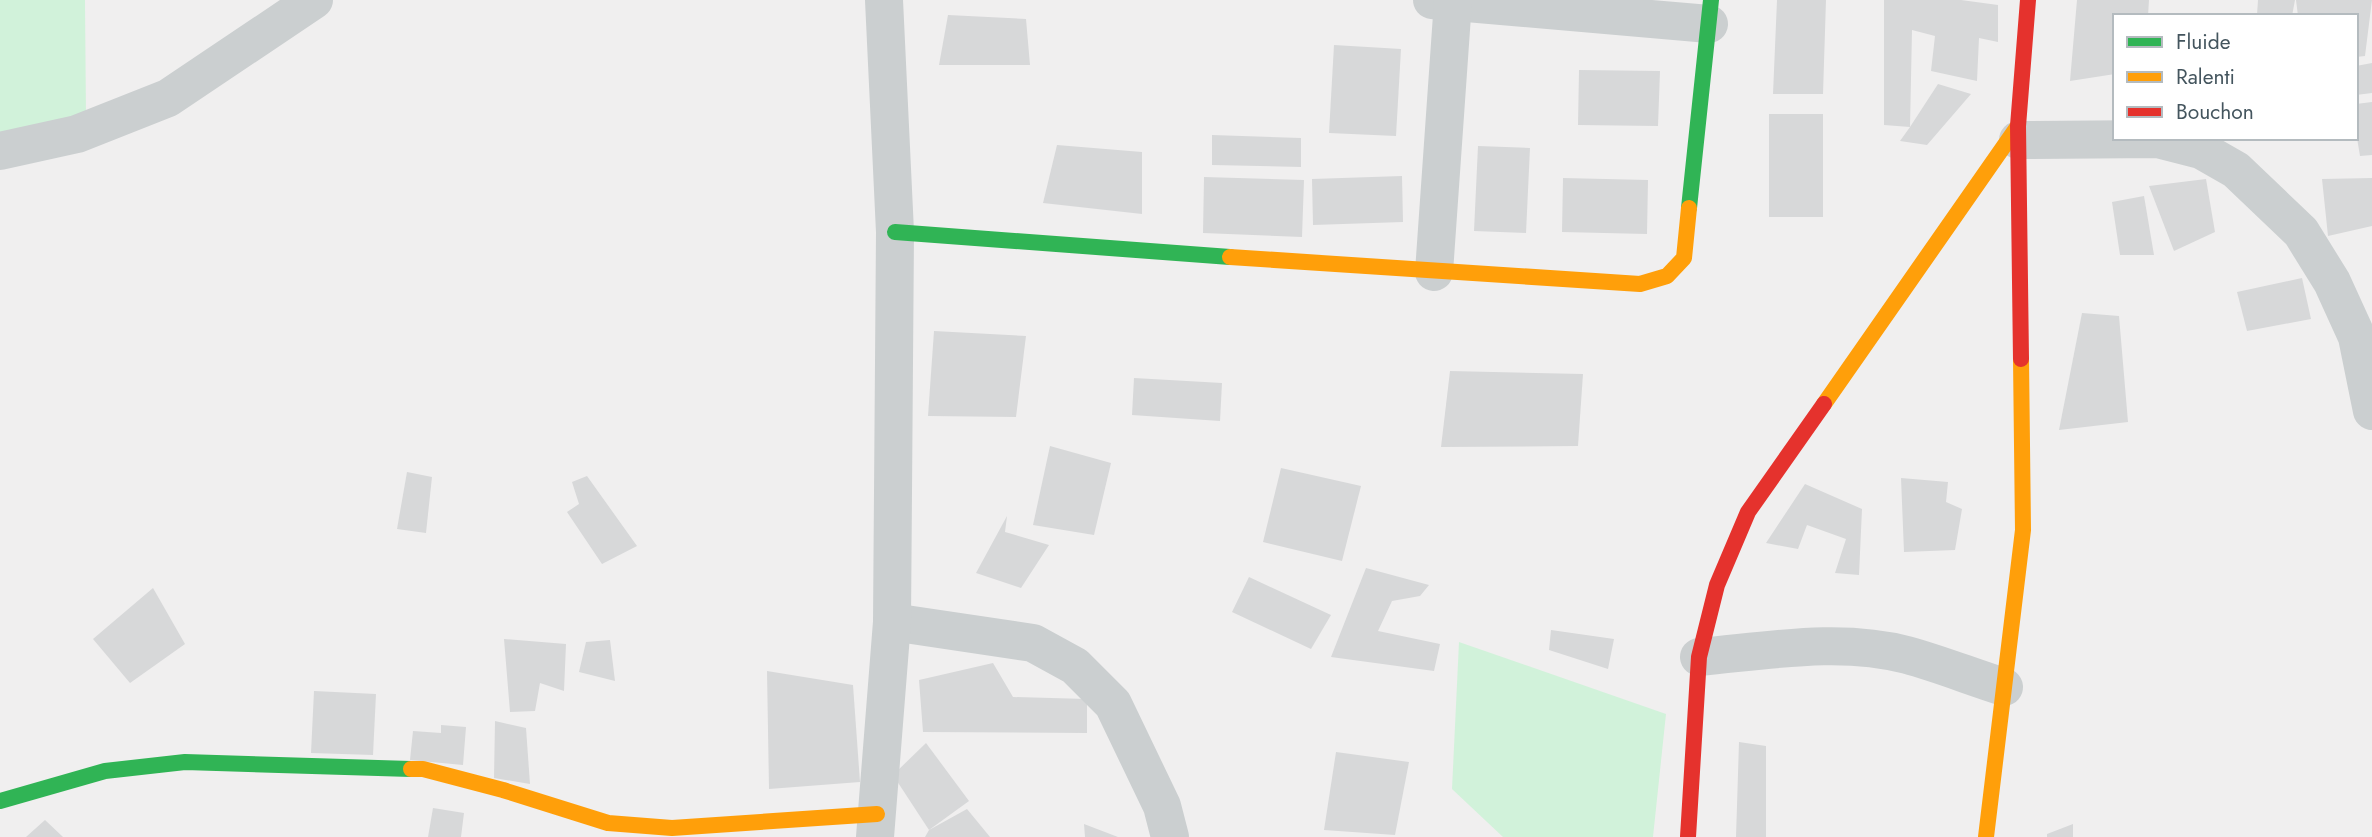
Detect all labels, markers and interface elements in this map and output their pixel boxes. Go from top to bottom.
legend [2113,14,2358,140]
text: Fluide [2176,27,2231,57]
text: Ralenti [2176,62,2235,92]
text: Bouchon [2176,97,2254,127]

